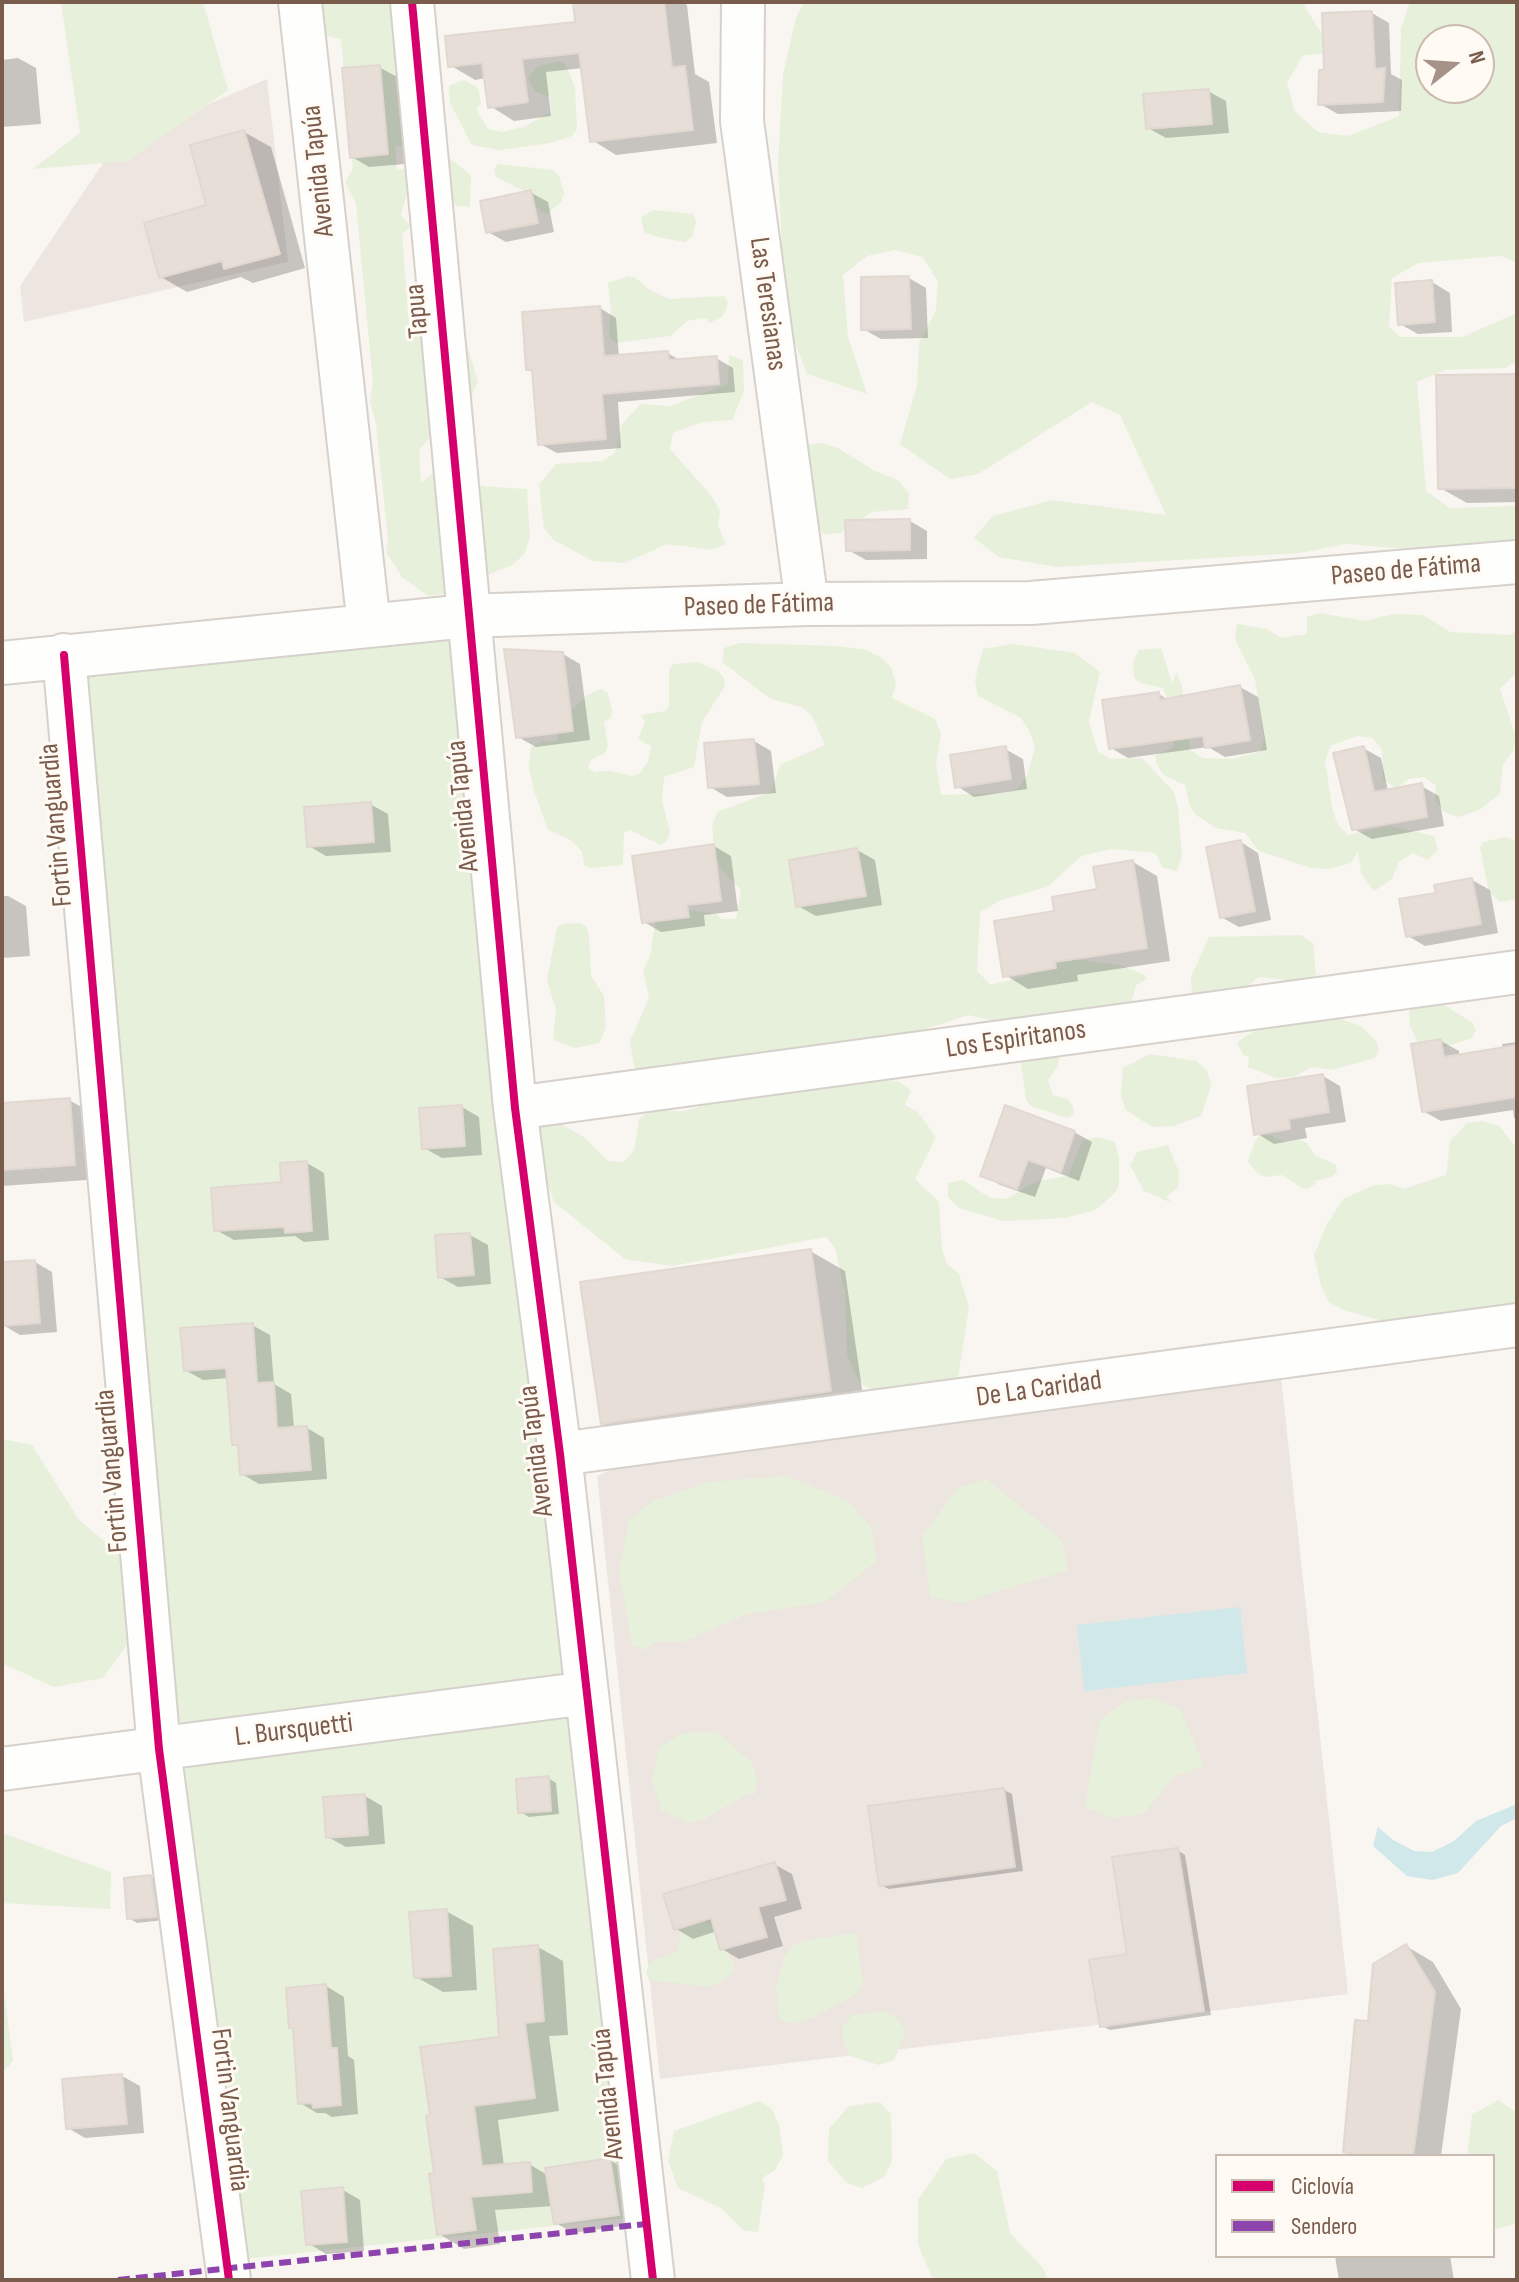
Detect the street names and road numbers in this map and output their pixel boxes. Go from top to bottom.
street label: Avenida Tapúa [295,104,343,238]
street label: Las Teresianas [741,235,793,373]
street label: Tapua [399,282,437,340]
street label: Paseo de Fátima [1330,548,1482,594]
street label: Paseo de Fátima [683,587,835,625]
street label: Avenida Tapúa [440,739,488,873]
street label: Fortin Vanguardia [33,742,81,908]
street label: Los Espiritanos [944,1014,1088,1066]
street label: De La Caridad [974,1365,1104,1415]
street label: Avenida Tapúa [512,1383,562,1519]
street label: Fortin Vanguardia [89,1388,137,1554]
street label: L. Bursquetti [233,1707,355,1755]
street label: Fortin Vanguardia [202,2027,256,2193]
street label: Avenida Tapúa [585,2027,633,2161]

